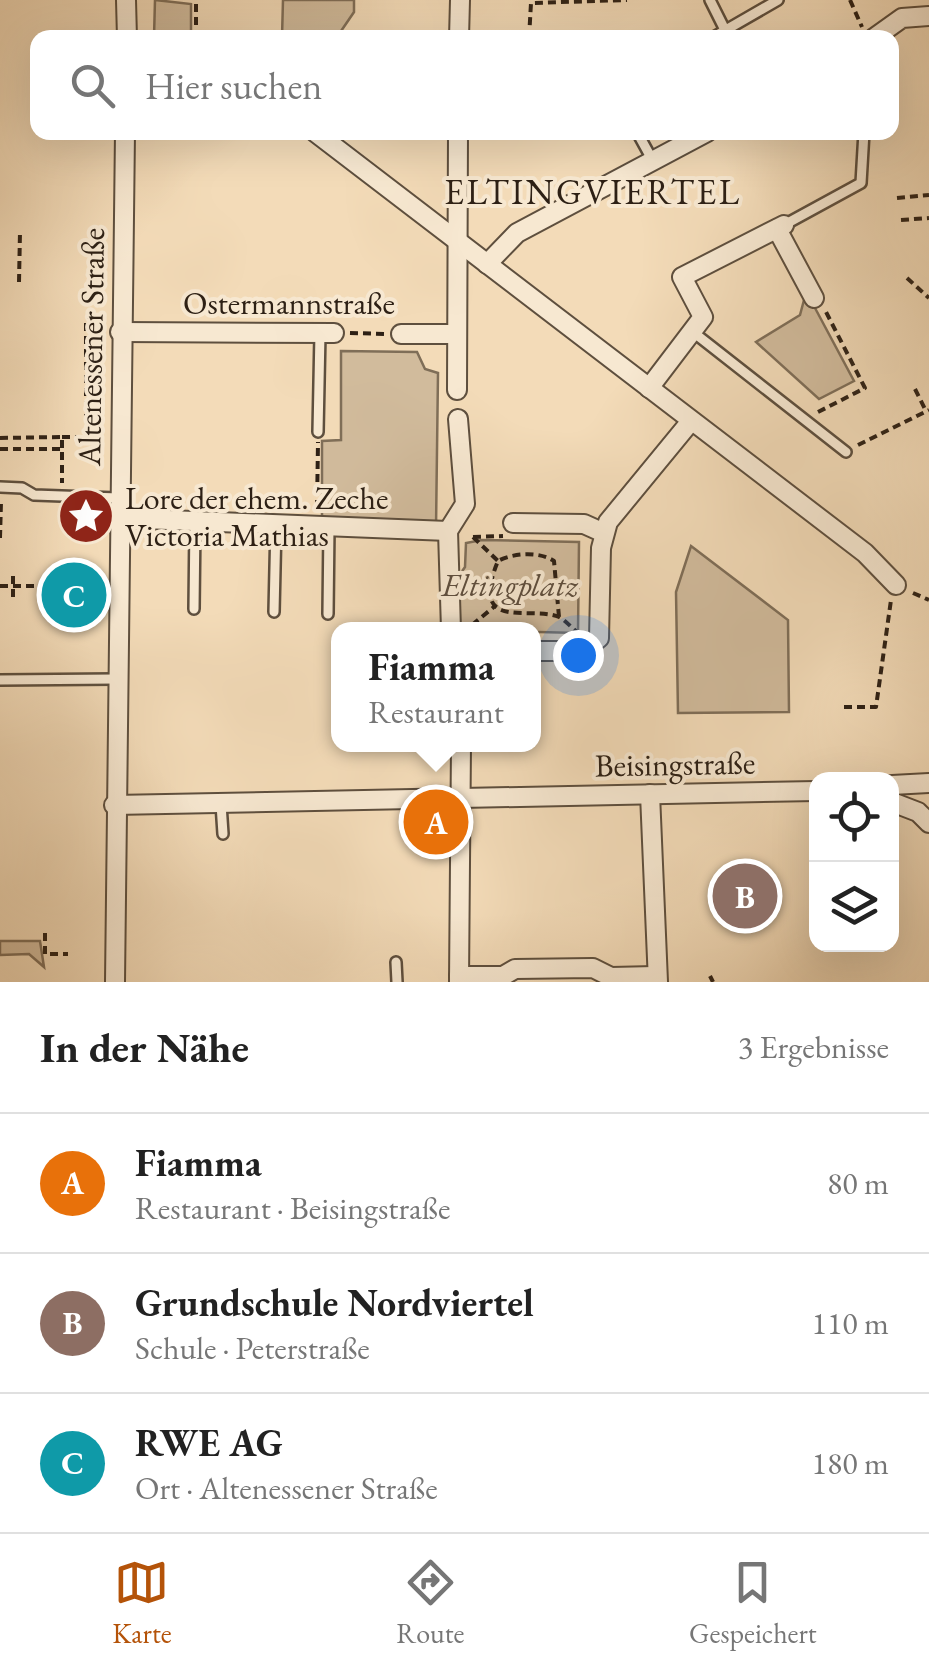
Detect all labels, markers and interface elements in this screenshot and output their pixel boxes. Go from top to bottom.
search box [30,30,899,140]
icon: search [65,58,120,113]
text: Hier suchen [145,61,322,110]
district label: ELTINGVIERTEL [444,169,742,214]
street label: Altenessener Straße [68,227,114,468]
street label: Ostermannstraße [183,282,395,324]
place label: Lore der ehem. Zeche Victoria Mathias [125,477,388,556]
place icon: Lore der ehem. Zeche Victoria Mathias [56,486,116,546]
pin: C [42,558,106,632]
park label: Eltingplatz [440,564,579,606]
popup [331,622,541,752]
your location [553,630,604,681]
text: Fiamma [368,642,495,691]
text: Restaurant [368,691,504,733]
street label: Beisingstraße [594,742,756,786]
map controls [809,772,899,952]
button: locate [809,772,899,862]
pin: A [404,784,468,860]
pin: B [712,858,778,934]
button: layers [809,862,899,952]
text: In der Nähe [40,1020,249,1075]
text: 3 Ergebnisse [738,1026,889,1068]
text: Fiamma [135,1138,262,1187]
text: A [61,1162,84,1204]
text: 80 m [827,1162,889,1204]
text: Restaurant · Beisingstraße [135,1187,450,1229]
text: Grundschule Nordviertel [135,1278,534,1327]
text: B [62,1302,83,1344]
text: 110 m [812,1302,889,1344]
text: Schule · Peterstraße [135,1327,370,1369]
text: RWE AG [135,1418,283,1467]
text: C [61,1442,84,1484]
text: 180 m [812,1442,889,1484]
text: Ort · Altenessener Straße [135,1467,438,1509]
tab: Karte [112,1555,172,1651]
tab: Route [396,1555,465,1651]
tab: Gespeichert [689,1555,817,1651]

